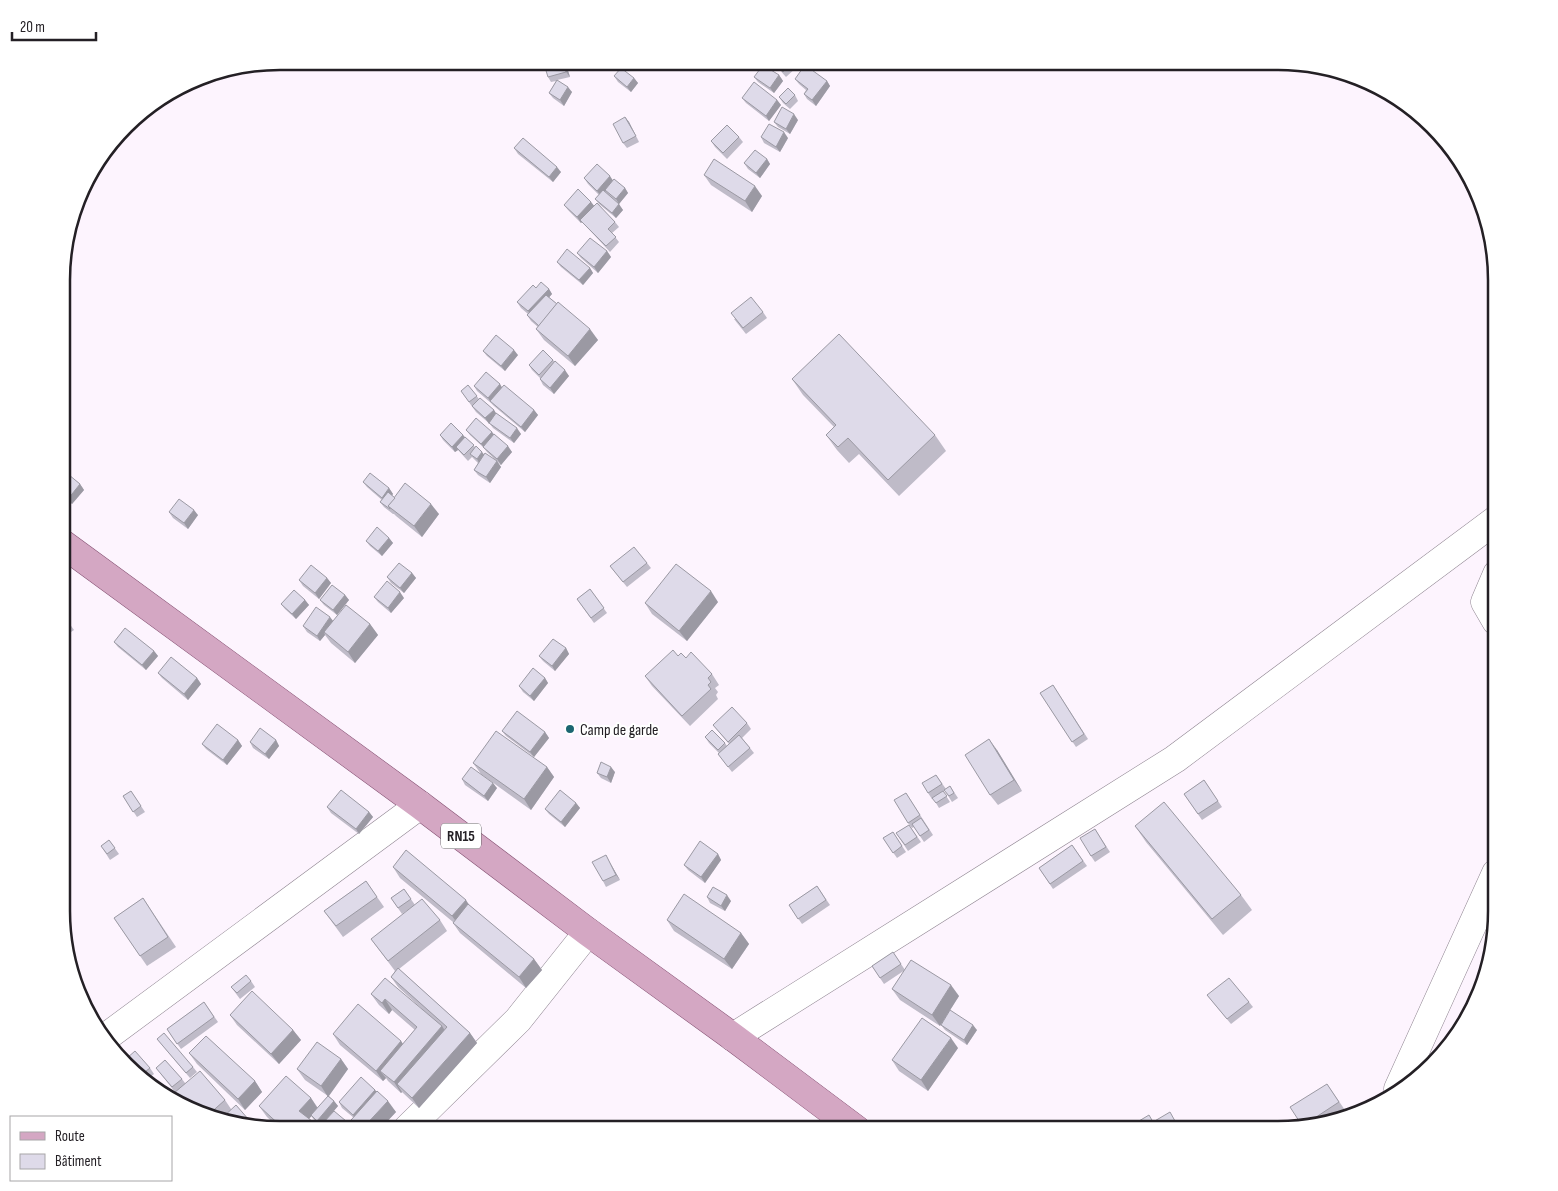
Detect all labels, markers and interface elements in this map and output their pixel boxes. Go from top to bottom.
scale bar [12,10,96,42]
text: 20 m [20,18,45,37]
place label: Camp de garde [580,721,659,740]
marker: Camp de garde [564,723,576,735]
road number: RN15 [441,824,481,848]
legend [10,1116,172,1181]
text: Route [55,1127,85,1146]
text: Bâtiment [55,1152,102,1171]

